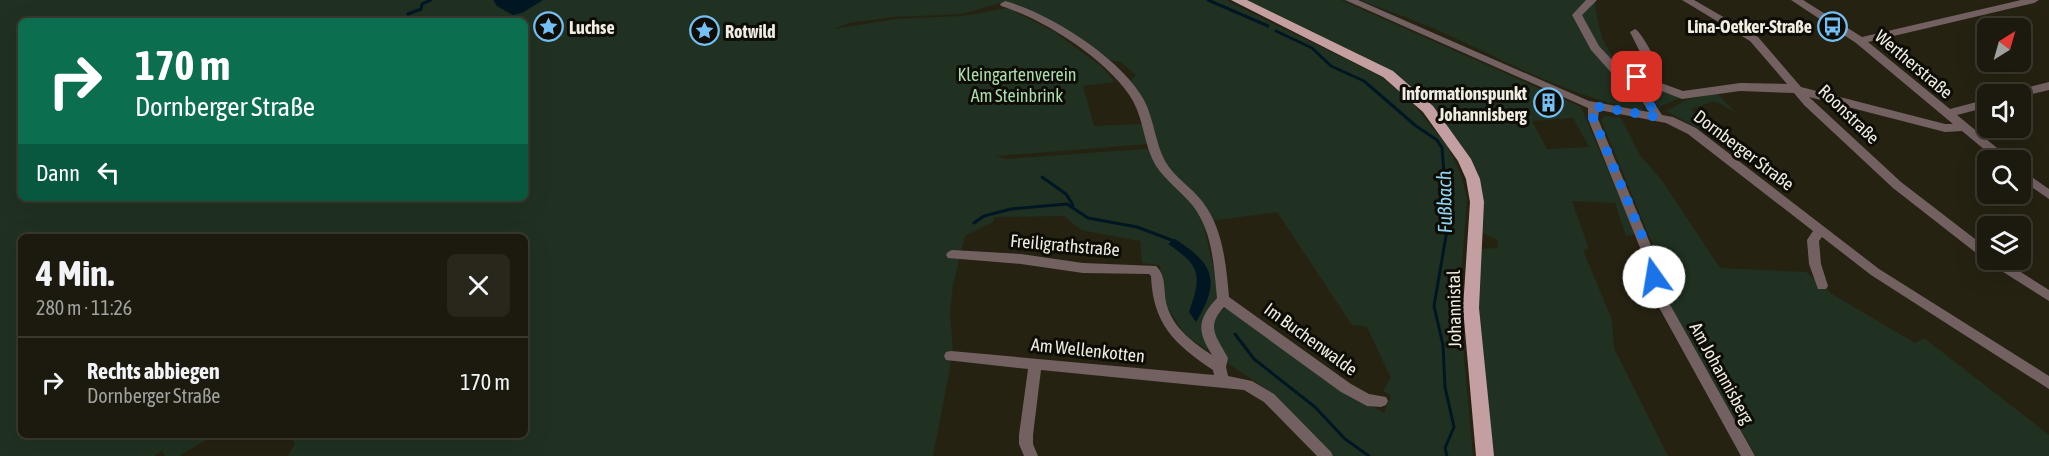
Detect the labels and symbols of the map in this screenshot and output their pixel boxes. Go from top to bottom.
bus stop icon: Lina-Oetker-Straße [1817,10,1849,42]
place icon: Luchse [532,11,564,43]
place icon: Rotwild [688,15,720,47]
place label: Lina-Oetker-Straße [1687,16,1812,37]
place label: Luchse [569,17,615,38]
north arrow [1977,18,2031,72]
place label: Rotwild [725,21,776,42]
street label: Wertherstraße [1871,26,1957,102]
pin [1611,51,1662,102]
park label: Kleingartenverein Am Steinbrink [958,64,1077,106]
street label: Roonstraße [1814,80,1884,148]
place label: Informationspunkt Johannisberg [1402,83,1528,125]
building icon: Informationspunkt Johannisberg [1532,87,1564,119]
street label: Dornberger Straße [1690,105,1798,195]
water label: Fußbach [1432,170,1456,234]
street label: Freiligrathstraße [1009,230,1121,260]
position arrow [1622,245,1686,309]
street label: Johannistal [1443,270,1465,348]
street label: Im Buchenwalde [1260,298,1362,380]
street label: Am Johannisberg [1685,319,1759,428]
street label: Am Wellenkotten [1030,334,1146,366]

